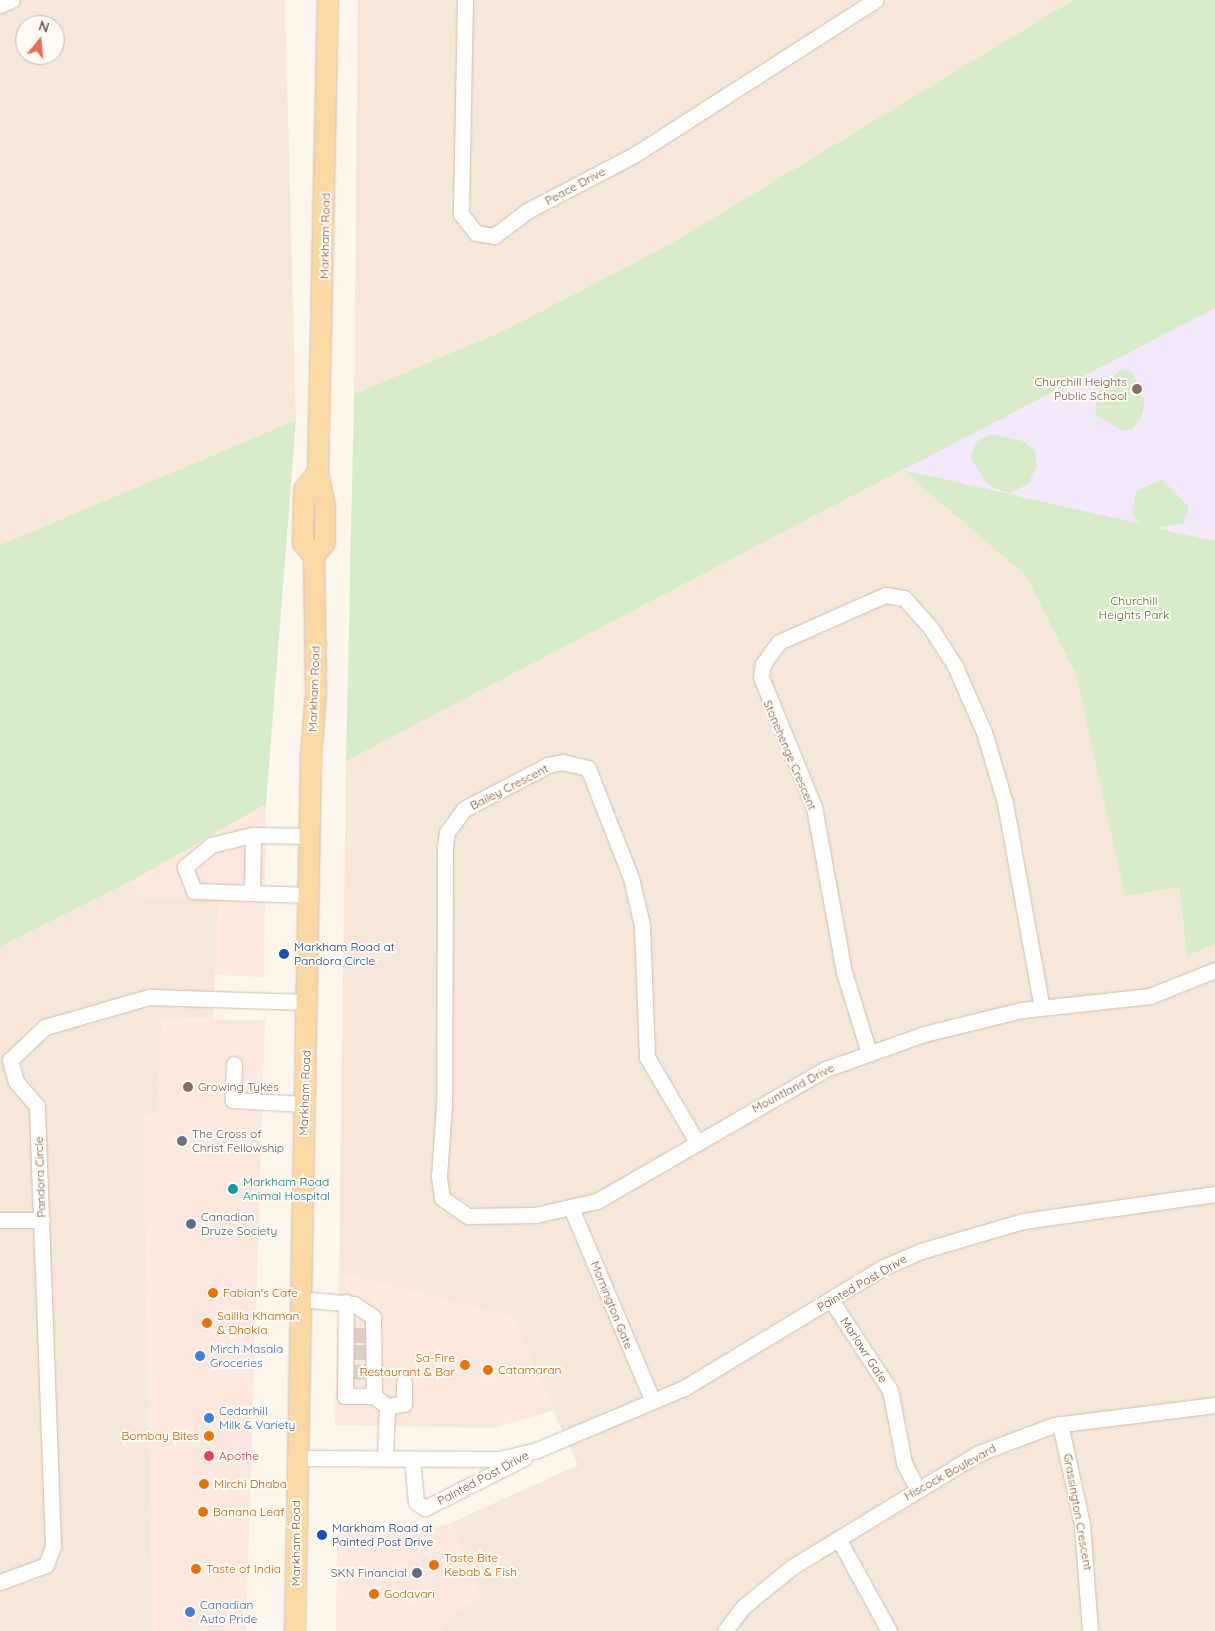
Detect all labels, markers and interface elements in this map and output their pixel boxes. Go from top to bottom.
north arrow [15,15,65,65]
text: N [37,16,52,37]
street label: Peace Drive [542,164,608,208]
street label: Markham Road [317,193,333,279]
place label: Churchill Heights Public School [1035,375,1127,403]
marker: Churchill Heights Public School [1131,383,1143,395]
park label: Churchill Heights Park [1099,594,1169,622]
street label: Markham Road [305,646,323,732]
street label: Stonehenge Crescent [760,698,820,812]
street label: Bailey Crescent [468,761,550,813]
place label: Markham Road at Pandora Circle [294,940,395,968]
marker: Markham Road at Pandora Circle [278,948,290,960]
street label: Markham Road [296,1050,314,1136]
street label: Mountland Drive [749,1060,837,1116]
place label: Growing Tykes [198,1080,279,1094]
marker: Growing Tykes [182,1081,194,1093]
place label: The Cross of Christ Fellowship [192,1127,284,1155]
marker: The Cross of Christ Fellowship [176,1135,188,1147]
street label: Pandora Circle [31,1136,49,1218]
place label: Markham Road Animal Hospital [243,1175,330,1203]
marker: Markham Road Animal Hospital [227,1183,239,1195]
place label: Canadian Druze Society [201,1210,277,1238]
marker: Canadian Druze Society [185,1218,197,1230]
street label: Painted Post Drive [815,1251,909,1315]
street label: Mornington Gate [588,1259,636,1351]
place label: Fabian's Cafe [223,1286,298,1300]
marker: Fabian's Cafe [207,1287,219,1299]
place label: Sailila Khaman & Dhokla [217,1309,300,1337]
street label: Marlawr Gate [837,1315,891,1385]
marker: Sailila Khaman & Dhokla [201,1317,213,1329]
place label: Mirch Masala Groceries [210,1342,283,1370]
marker: Mirch Masala Groceries [194,1350,206,1362]
place label: Sa-Fire Restaurant & Bar [359,1351,455,1379]
marker: Sa-Fire Restaurant & Bar [459,1359,471,1371]
place label: Catamaran [498,1363,561,1377]
marker: Catamaran [482,1364,494,1376]
place label: Cedarhill Milk & Variety [219,1404,295,1432]
marker: Cedarhill Milk & Variety [203,1412,215,1424]
place label: Bombay Bites [122,1429,199,1443]
marker: Bombay Bites [203,1430,215,1442]
street label: Hiscock Boulevard [902,1441,998,1503]
street label: Painted Post Drive [435,1448,531,1508]
place label: Apothe [219,1449,259,1463]
marker: Apothe [203,1450,215,1462]
street label: Grassington Crescent [1061,1452,1095,1572]
place label: Mirchi Dhaba [214,1477,287,1491]
marker: Mirchi Dhaba [198,1478,210,1490]
street label: Markham Road [289,1500,303,1586]
place label: Banana Leaf [213,1505,285,1519]
marker: Banana Leaf [197,1506,209,1518]
place label: Markham Road at Painted Post Drive [332,1521,433,1549]
marker: Markham Road at Painted Post Drive [316,1529,328,1541]
place label: Taste Bite Kebab & Fish [444,1551,517,1579]
marker: Taste Bite Kebab & Fish [428,1559,440,1571]
place label: Taste of India [206,1562,281,1576]
marker: Taste of India [190,1563,202,1575]
place label: SKN Financial [331,1566,407,1580]
marker: SKN Financial [411,1567,423,1579]
place label: Godavari [384,1587,435,1601]
marker: Godavari [368,1588,380,1600]
place label: Canadian Auto Pride [200,1598,257,1626]
marker: Canadian Auto Pride [184,1606,196,1618]

